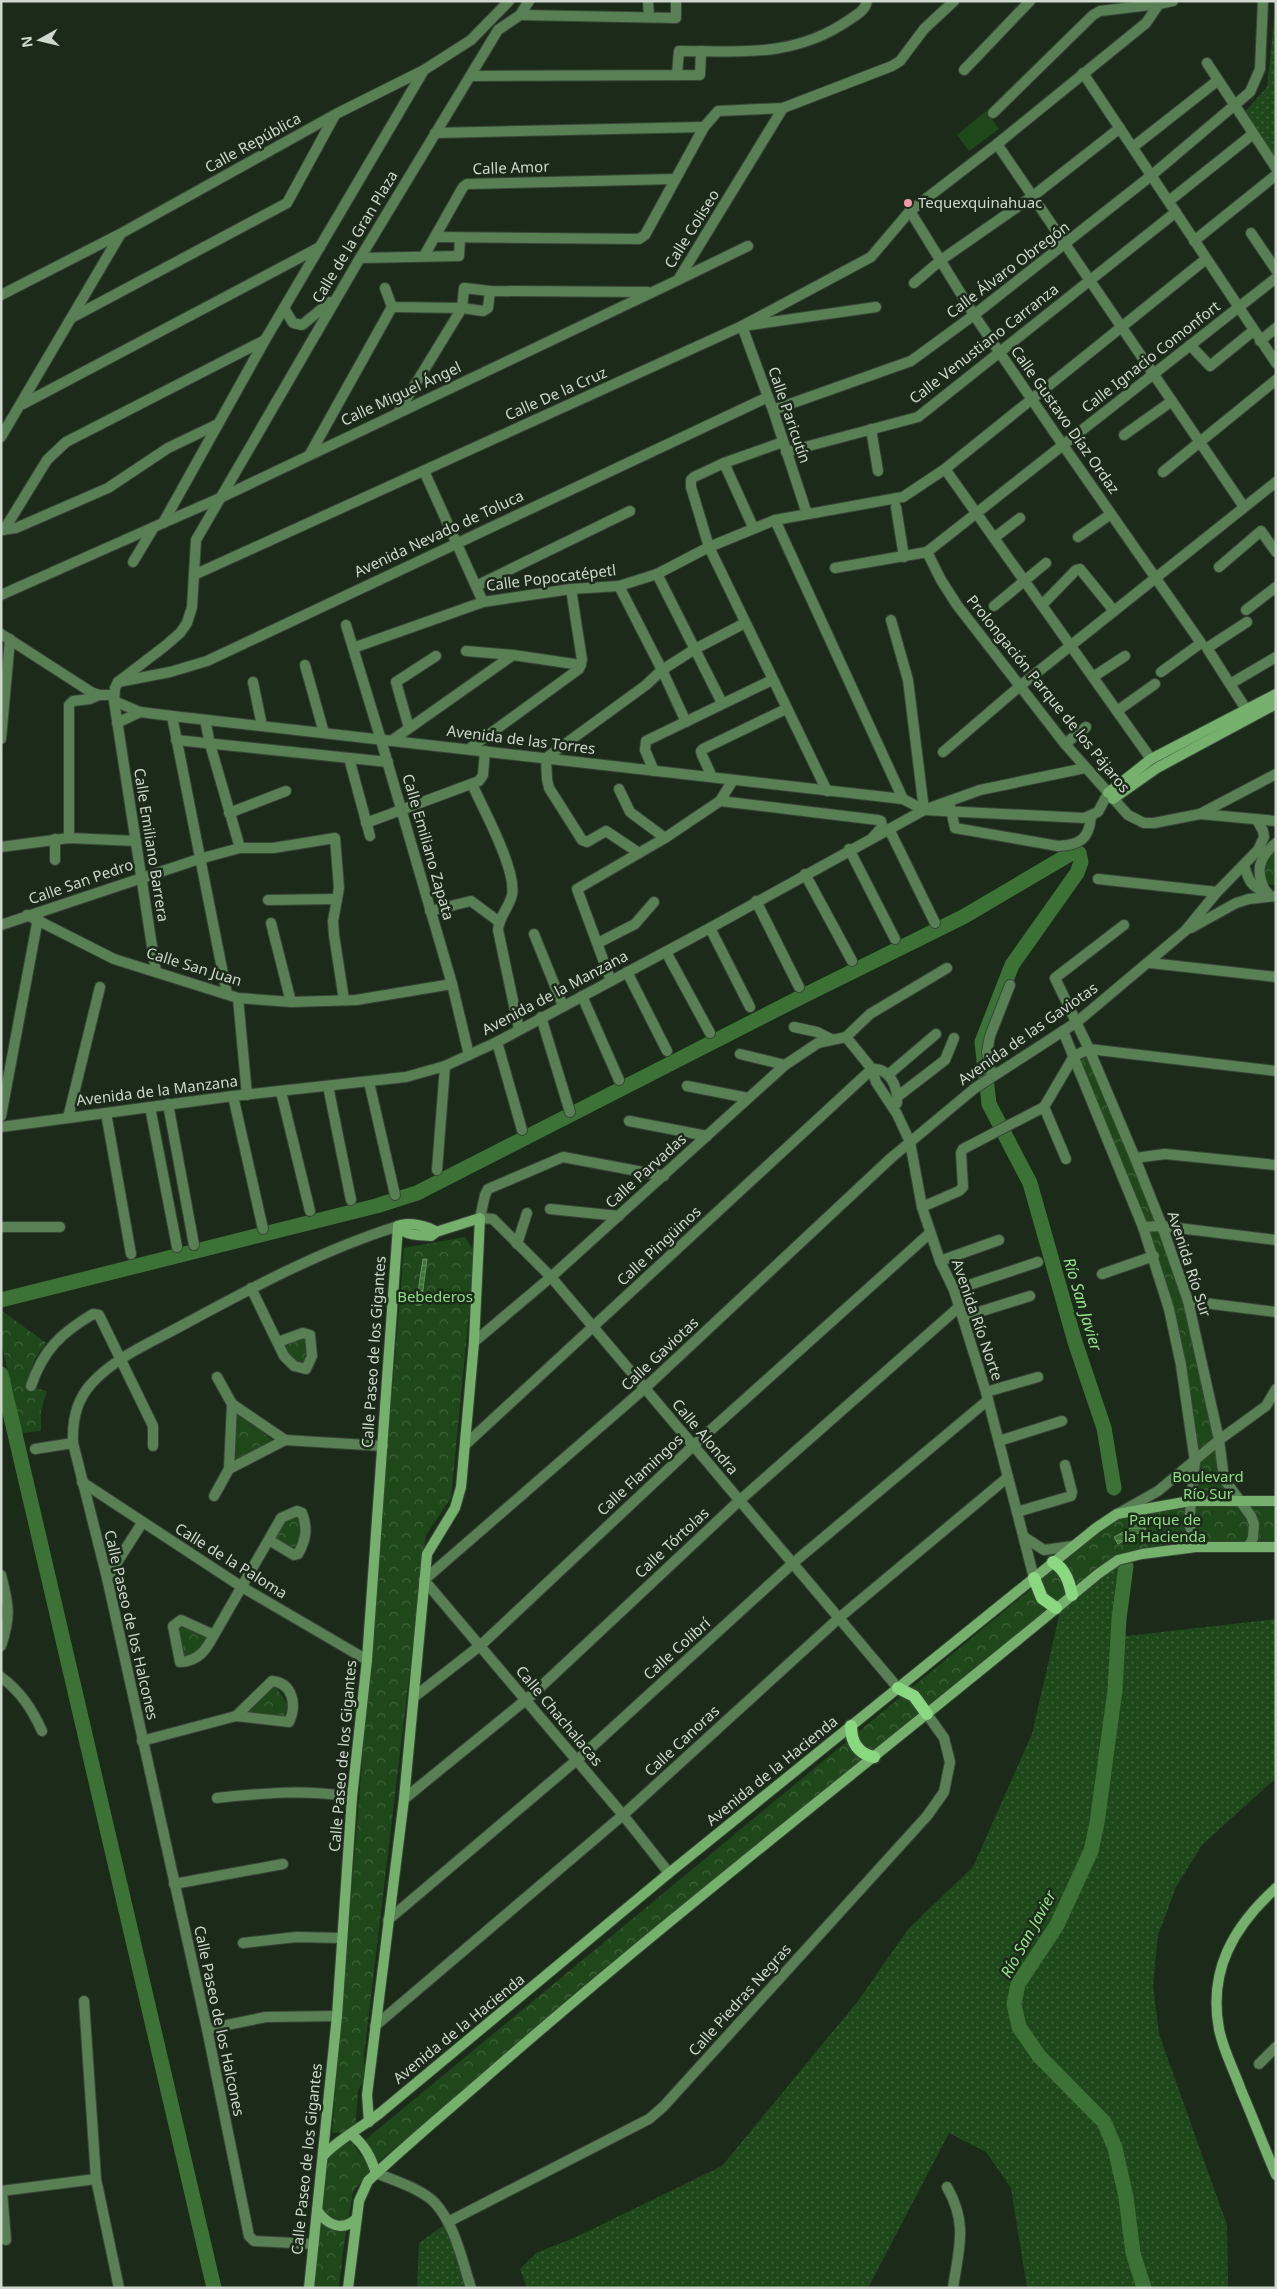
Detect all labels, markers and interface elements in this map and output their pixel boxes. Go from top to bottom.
north arrow [15,15,65,65]
text: N [16,35,37,49]
street label: Calle República [201,107,304,177]
street label: Calle Amor [472,156,550,178]
street label: Calle de la Gran Plaza [307,167,402,306]
street label: Calle Coliseo [659,185,723,272]
place label: Tequexquinahuac [918,192,1042,212]
marker: Tequexquinahuac [902,197,914,209]
street label: Calle Álvaro Obregón [942,216,1073,322]
street label: Calle Venustiano Carranza [905,279,1062,408]
street label: Calle Ignacio Comonfort [1077,295,1224,417]
street label: Calle Gustavo Díaz Ordaz [1007,341,1125,497]
street label: Calle Miguel Ángel [337,356,464,430]
street label: Calle De la Cruz [502,362,610,424]
street label: Calle Paricutín [764,364,816,465]
street label: Avenida Nevado de Toluca [351,485,527,581]
street label: Calle Popocatépetl [485,559,617,595]
street label: Prolongación Parque de los Pájaros [963,590,1135,796]
street label: Avenida de las Torres [446,720,596,758]
street label: Calle Emiliano Barrera [130,766,174,923]
street label: Calle Emiliano Zapata [399,771,459,922]
street label: Calle San Pedro [26,854,136,908]
street label: Calle San Juan [144,942,244,990]
street label: Avenida de la Manzana [478,945,631,1039]
street label: Avenida de las Gaviotas [954,977,1101,1089]
street label: Avenida de la Manzana [75,1070,239,1110]
street label: Calle Parvadas [601,1129,690,1212]
street label: Calle Pingüinos [612,1201,705,1289]
street label: Avenida Río Sur [1163,1208,1216,1319]
street label: Calle Paseo de los Gigantes [356,1255,390,1449]
water label: Río San Javier [1058,1255,1108,1354]
street label: Avenida Río Norte [948,1256,1008,1383]
park label: Bebederos [397,1286,473,1306]
street label: Calle Gaviotas [616,1312,702,1394]
street label: Calle Alondra [668,1394,743,1479]
street label: Calle Flamingos [592,1429,687,1519]
park label: Boulevard Río Sur [1172,1466,1244,1503]
street label: Calle Tórtolas [630,1503,713,1582]
park label: Parque de la Hacienda [1124,1509,1206,1546]
street label: Calle de la Paloma [172,1518,291,1603]
street label: Calle Paseo de los Halcones [100,1528,164,1722]
street label: Calle Colibrí [639,1612,715,1684]
street label: Calle Paseo de los Gigantes [324,1659,360,1853]
street label: Calle Chachalacas [512,1661,608,1770]
street label: Calle Canoras [639,1700,723,1780]
street label: Avenida de la Hacienda [701,1711,841,1830]
water label: Río San Javier [995,1886,1061,1982]
street label: Calle Paseo de los Halcones [190,1924,250,2118]
street label: Calle Piedras Negras [683,1939,795,2060]
street label: Avenida de la Hacienda [388,1969,528,2088]
street label: Calle Paseo de los Gigantes [286,2062,326,2256]

